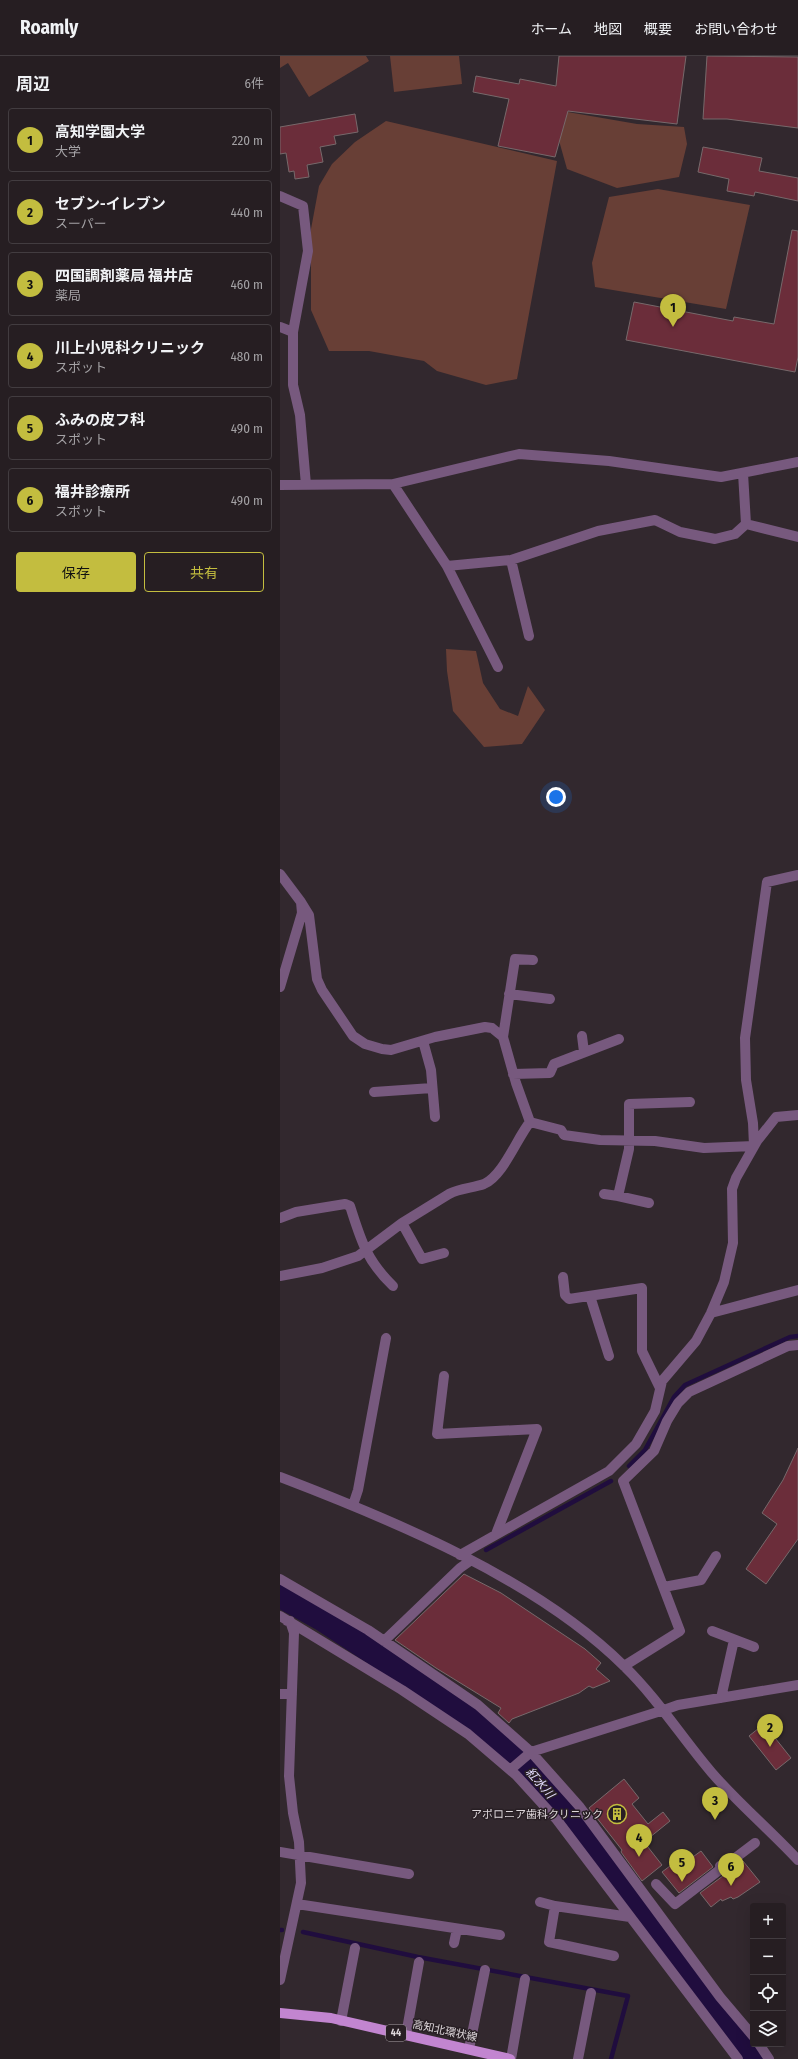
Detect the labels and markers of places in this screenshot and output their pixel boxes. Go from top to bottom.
pin: 1 [660,294,686,327]
pin: 2 [757,1714,783,1747]
pin: 3 [702,1787,728,1820]
building icon: アポロニア歯科クリニック [606,1803,628,1825]
place label: アポロニア歯科クリニック [471,1808,603,1821]
pin: 4 [626,1824,652,1857]
pin: 5 [669,1849,695,1882]
pin: 6 [718,1853,744,1886]

